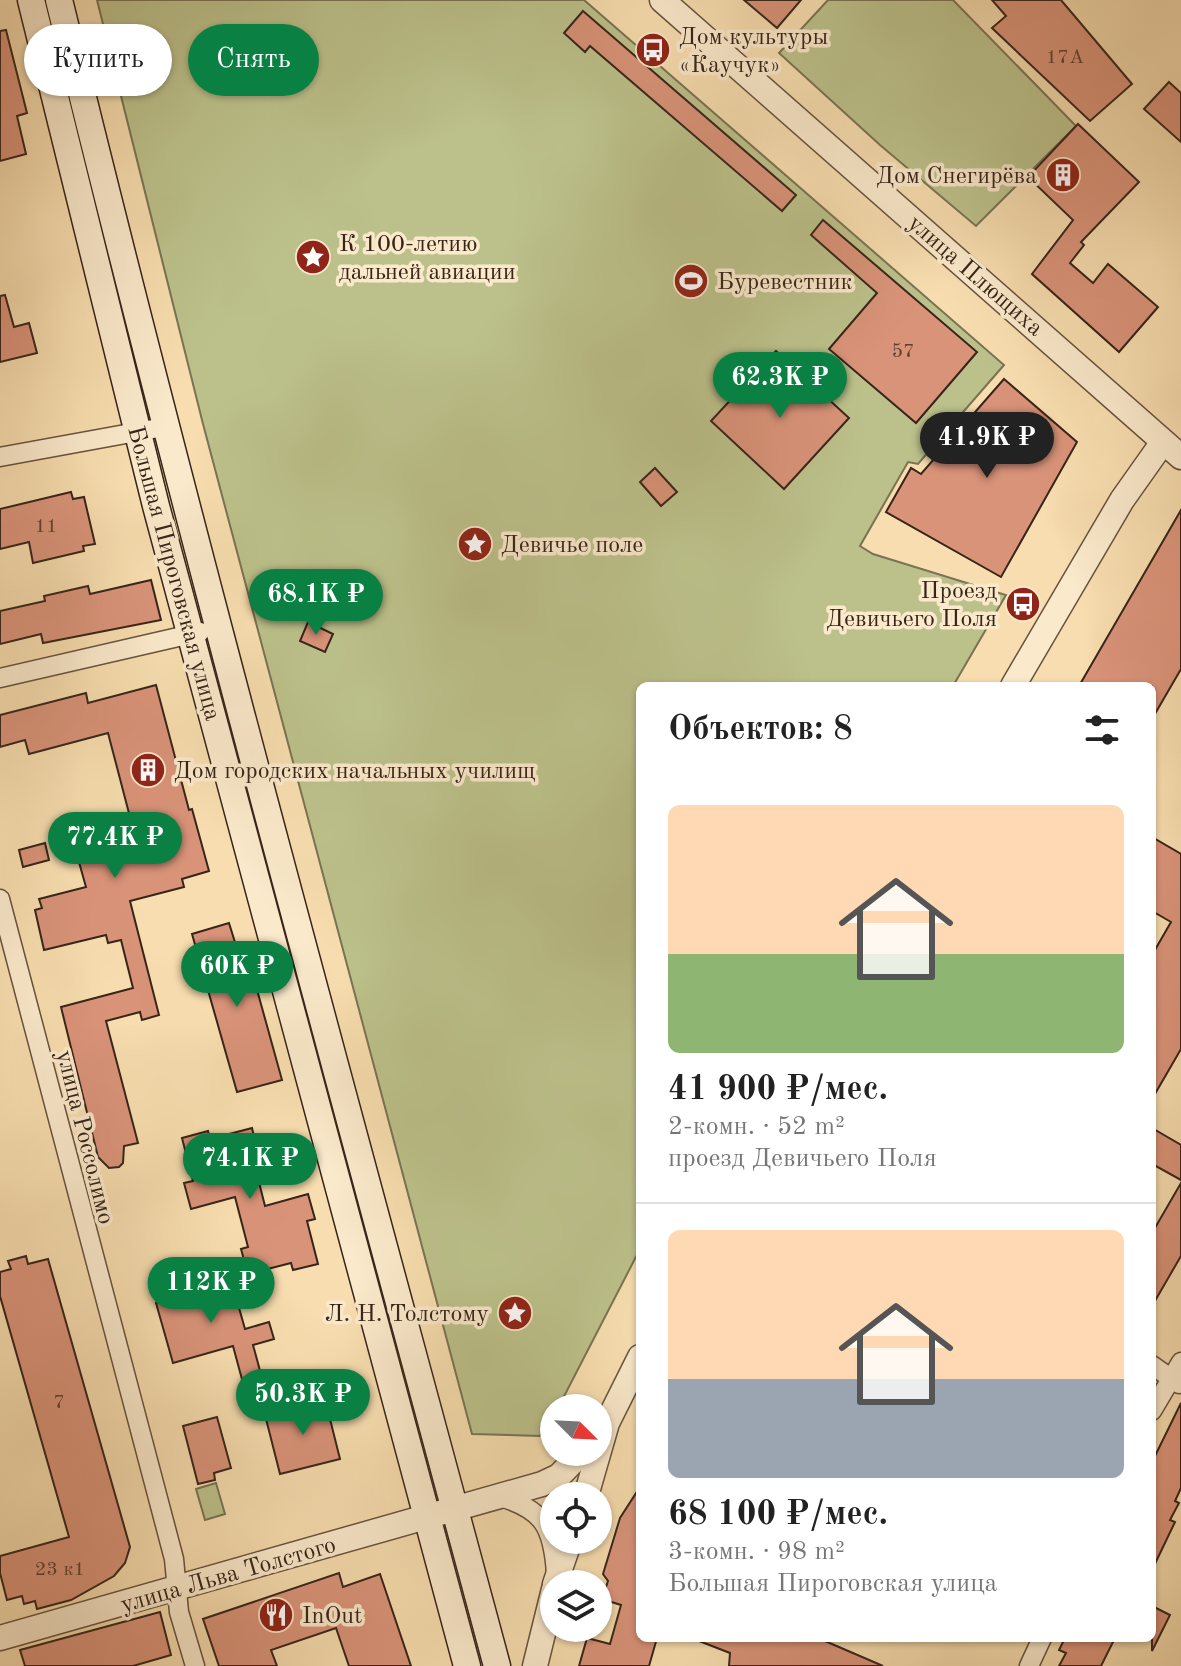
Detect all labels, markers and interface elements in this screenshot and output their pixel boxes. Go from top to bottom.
chip: Купить [24,24,172,96]
chip: Снять [188,24,319,96]
place label: Дом культуры «Каучук» [679,26,828,78]
bus stop icon: Дом культуры «Каучук» [634,31,672,69]
house number: 17А [1046,48,1084,68]
building icon: Дом Снегирёва [1044,156,1082,194]
place label: Дом Снегирёва [876,165,1037,189]
street label: улица Плющиха [902,212,1047,342]
place label: К 100-летию дальней авиации [339,233,516,285]
place icon: К 100-летию дальней авиации [294,238,332,276]
sports icon: Буревестник [672,262,710,300]
place label: Буревестник [717,271,853,295]
house number: 57 [891,342,915,362]
pin: 62.3K ₽ [706,352,854,420]
text: 62.3K ₽ [731,365,829,391]
pin: 41.9K ₽ [913,412,1061,480]
street label: Большая Пироговская улица [122,424,224,724]
text: 41.9K ₽ [938,425,1036,451]
house number: 11 [34,517,58,537]
place icon: Девичье поле [456,525,494,563]
place label: Девичье поле [501,534,643,558]
pin: 68.1K ₽ [242,569,390,637]
place label: Проезд Девичьего Поля [826,580,997,632]
text: 68.1K ₽ [267,582,365,608]
bus stop icon: Проезд Девичьего Поля [1004,585,1042,623]
icon: filters [1080,708,1124,752]
text: Объектов: 8 [668,713,853,747]
building icon: Дом городских начальных училищ [129,751,167,789]
place label: Дом городских начальных училищ [174,760,535,784]
pin: 77.4K ₽ [41,812,189,880]
text: 77.4K ₽ [66,825,164,851]
icon: home [824,857,968,1001]
pin: 60K ₽ [181,941,293,1009]
text: 60K ₽ [199,954,275,980]
street label: улица Россолимо [51,1048,117,1227]
text: 41 900 ₽/мес. [668,1073,888,1107]
text: 2-комн. · 52 m² [668,1114,845,1140]
pin: 74.1K ₽ [176,1133,324,1201]
text: 74.1K ₽ [201,1146,299,1172]
text: проезд Девичьего Поля [668,1146,937,1172]
pin: 112K ₽ [146,1257,276,1325]
text: 112K ₽ [166,1270,256,1296]
icon: home [824,1282,968,1426]
place icon: Л. Н. Толстому [496,1294,534,1332]
place label: Л. Н. Толстому [325,1303,489,1327]
pin: 50.3K ₽ [229,1369,377,1437]
text: 50.3K ₽ [254,1382,352,1408]
house number: 7 [53,1393,65,1413]
north arrow [540,1394,612,1466]
map controls [540,1394,612,1642]
button: locate [540,1482,612,1554]
text: 68 100 ₽/мес. [668,1498,888,1532]
street label: улица Льва Толстого [118,1534,339,1618]
text: 3-комн. · 98 m² [668,1539,845,1565]
house number: 23 к1 [35,1560,85,1580]
button: layers [540,1570,612,1642]
text: Большая Пироговская улица [668,1571,997,1597]
restaurant icon: InOut [257,1596,295,1634]
place label: InOut [302,1605,362,1629]

